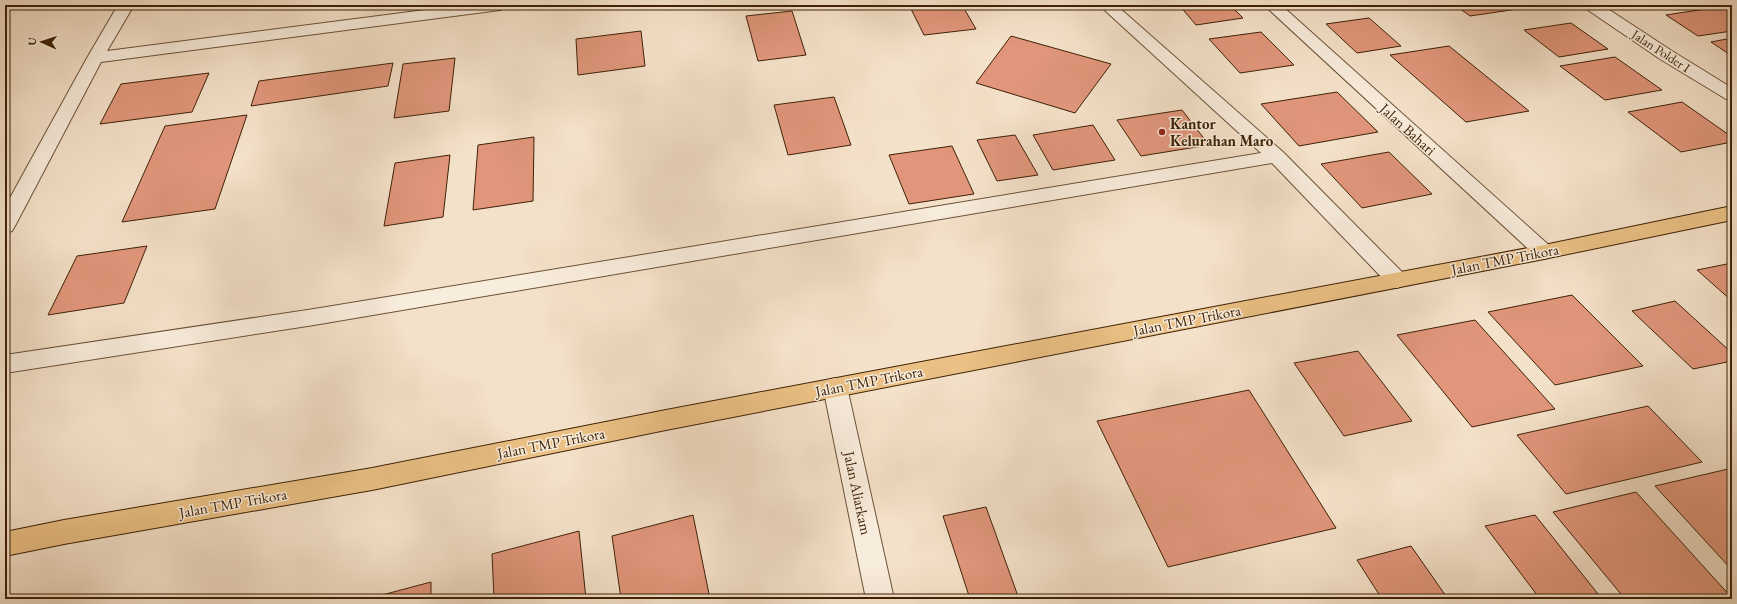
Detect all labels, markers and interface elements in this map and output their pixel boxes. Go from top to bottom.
north arrow [22,22,62,62]
street label: Jalan Polder I [1628,25,1694,76]
text: U [25,36,39,46]
street label: Jalan Bahari [1375,98,1440,159]
place label: Kantor Kelurahan Maro [1170,114,1274,150]
marker: Kantor Kelurahan Maro [1157,127,1167,137]
street label: Jalan TMP Trikora [1448,239,1560,279]
street label: Jalan TMP Trikora [1130,300,1242,340]
street label: Jalan TMP Trikora [812,361,924,401]
street label: Jalan TMP Trikora [494,423,606,463]
street label: Jalan Aliarkam [839,448,876,537]
street label: Jalan TMP Trikora [176,484,288,522]

